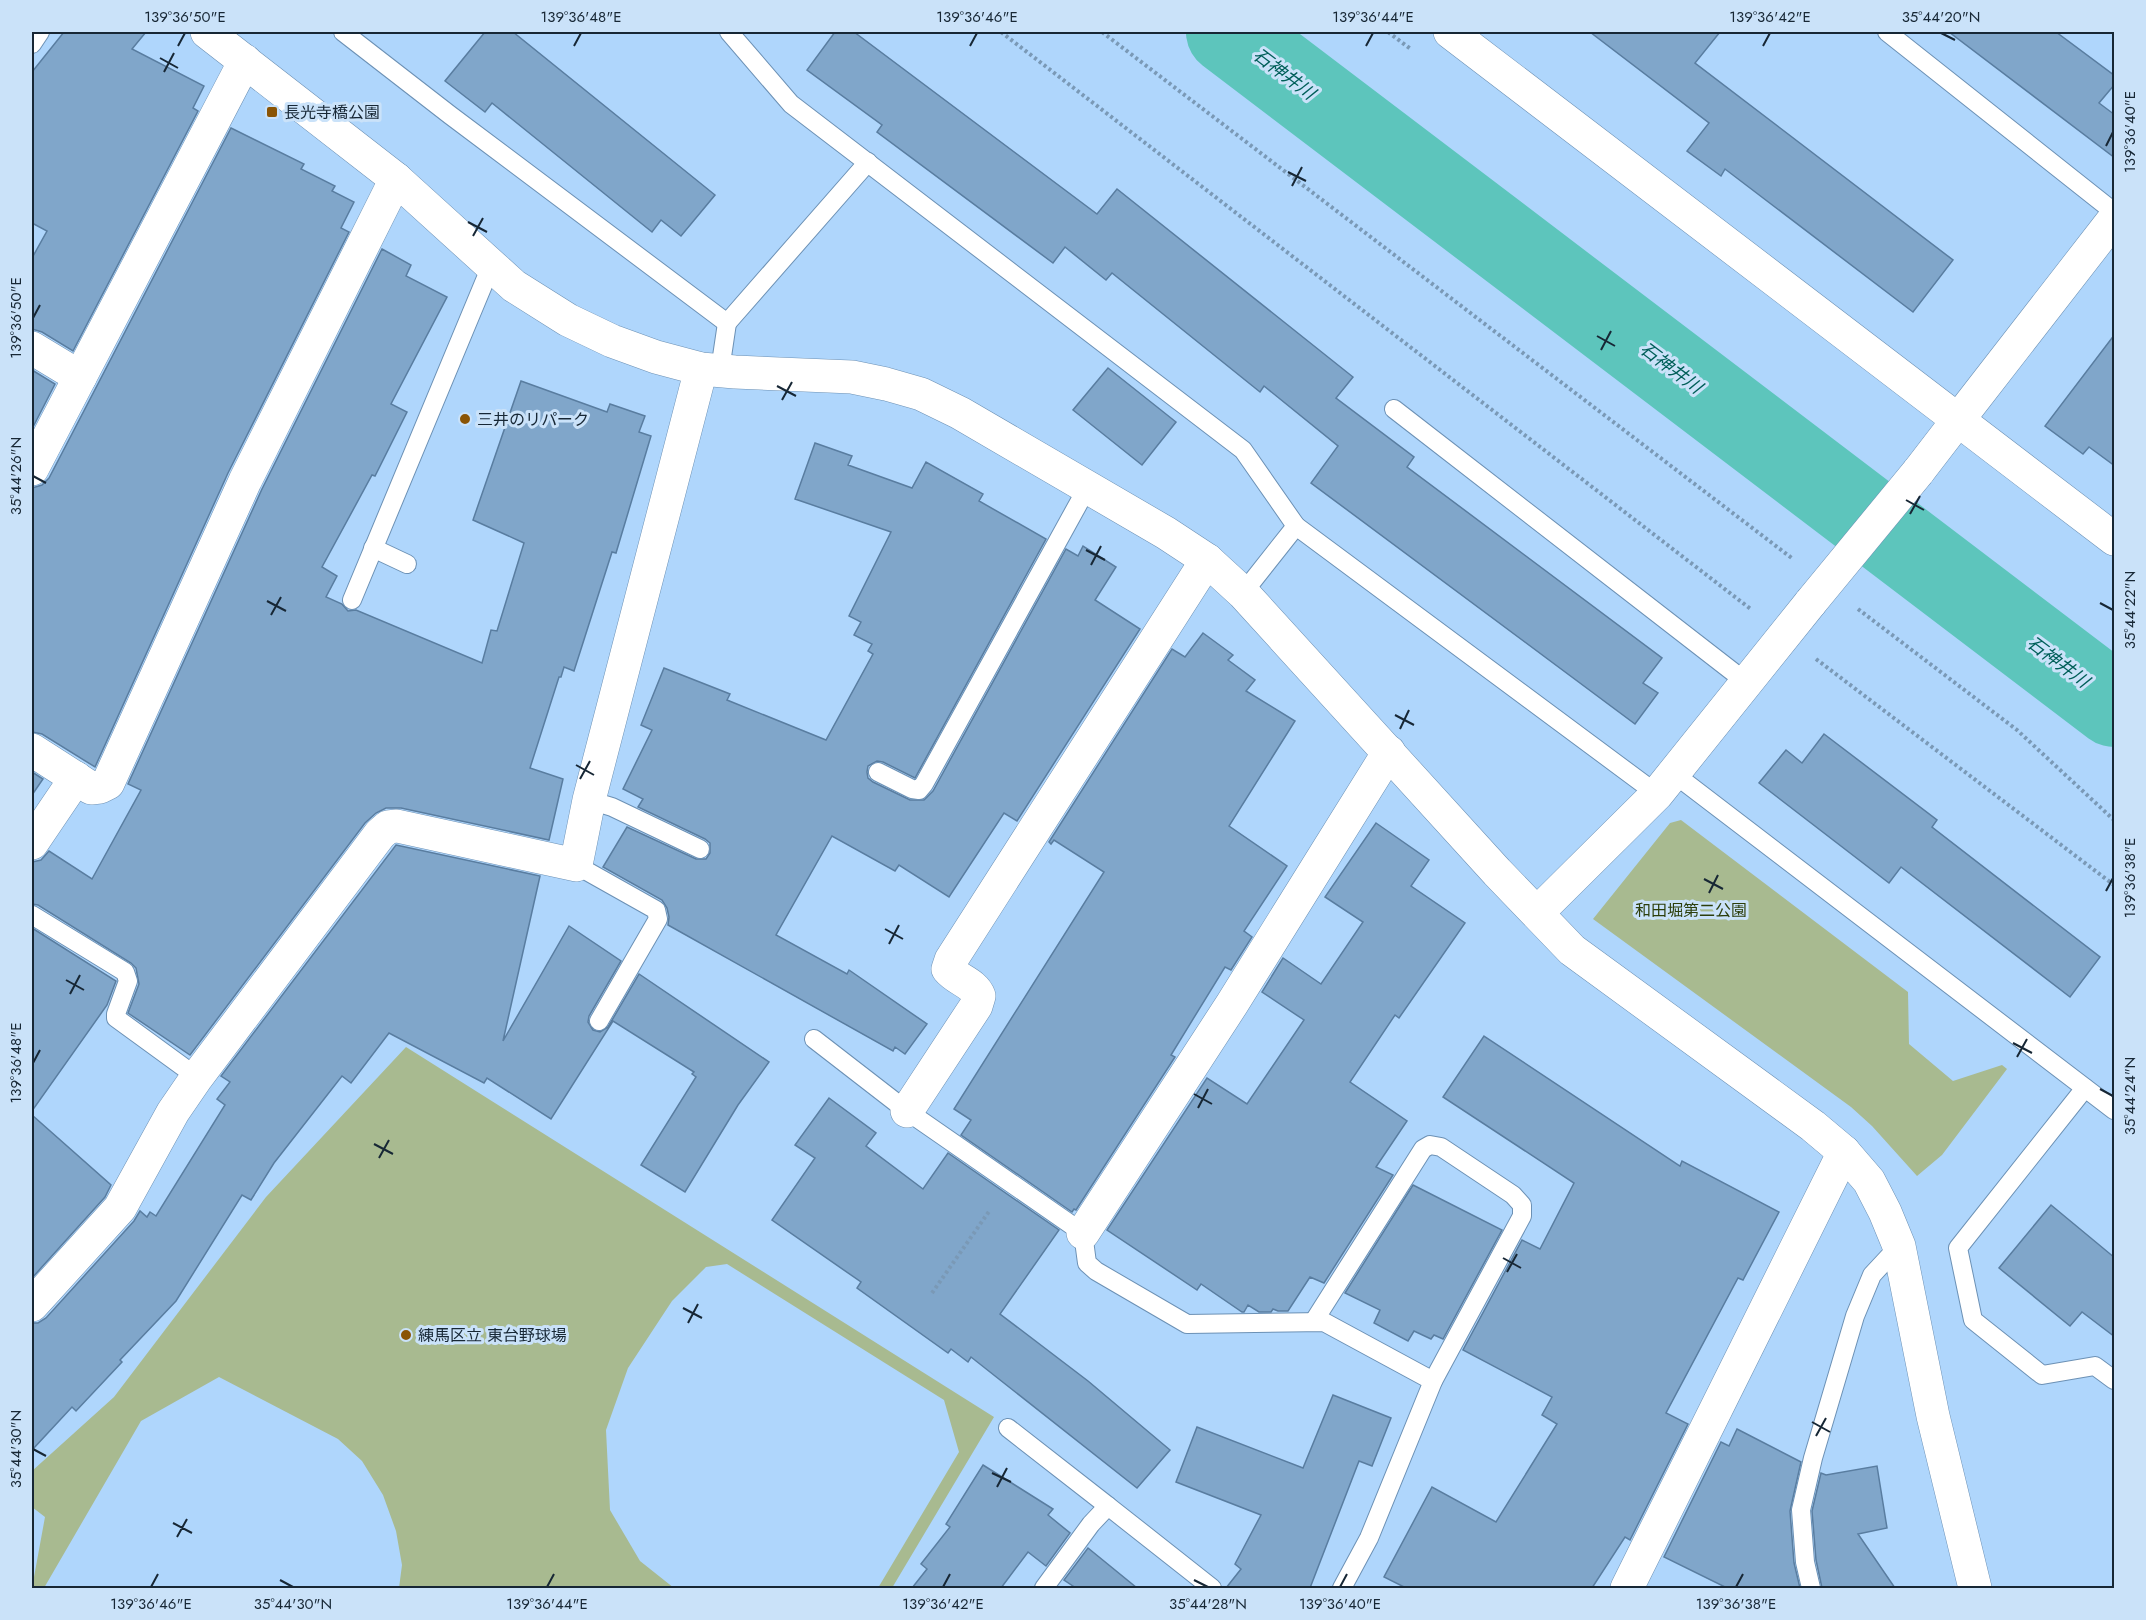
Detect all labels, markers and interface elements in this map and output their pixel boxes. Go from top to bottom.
text: 139°36'50"E [144,6,226,28]
text: 139°36'48"E [540,6,622,28]
text: 139°36'46"E [936,6,1018,28]
text: 139°36'44"E [1332,6,1414,28]
text: 139°36'42"E [1729,6,1811,28]
text: 35°44'20"N [1902,6,1980,28]
water label: 石神井川 [1247,42,1322,107]
text: 139°36'40"E [2119,91,2141,173]
place label: 長光寺橋公園 [284,101,380,124]
marker: 長光寺橋公園 [265,105,279,119]
text: 139°36'50"E [5,277,27,359]
water label: 石神井川 [1634,336,1709,401]
place label: 三井のリパーク [477,408,589,431]
marker: 三井のリパーク [458,412,472,426]
text: 35°44'26"N [5,437,27,515]
text: 35°44'22"N [2119,571,2141,649]
water label: 石神井川 [2021,630,2096,695]
text: 139°36'38"E [2119,838,2141,918]
park label: 和田堀第二公園 [1635,899,1747,922]
text: 139°36'48"E [5,1022,27,1104]
text: 35°44'24"N [2119,1057,2141,1135]
place label: 練馬区立 東台野球場 [418,1324,567,1347]
marker: 練馬区立 東台野球場 [399,1328,413,1342]
text: 35°44'30"N [5,1410,27,1488]
text: 139°36'46"E [110,1593,192,1615]
text: 35°44'30"N [254,1593,332,1615]
text: 139°36'44"E [506,1593,588,1615]
text: 139°36'42"E [902,1593,984,1615]
text: 35°44'28"N [1169,1593,1247,1615]
text: 139°36'40"E [1299,1593,1381,1615]
text: 139°36'38"E [1696,1593,1776,1615]

